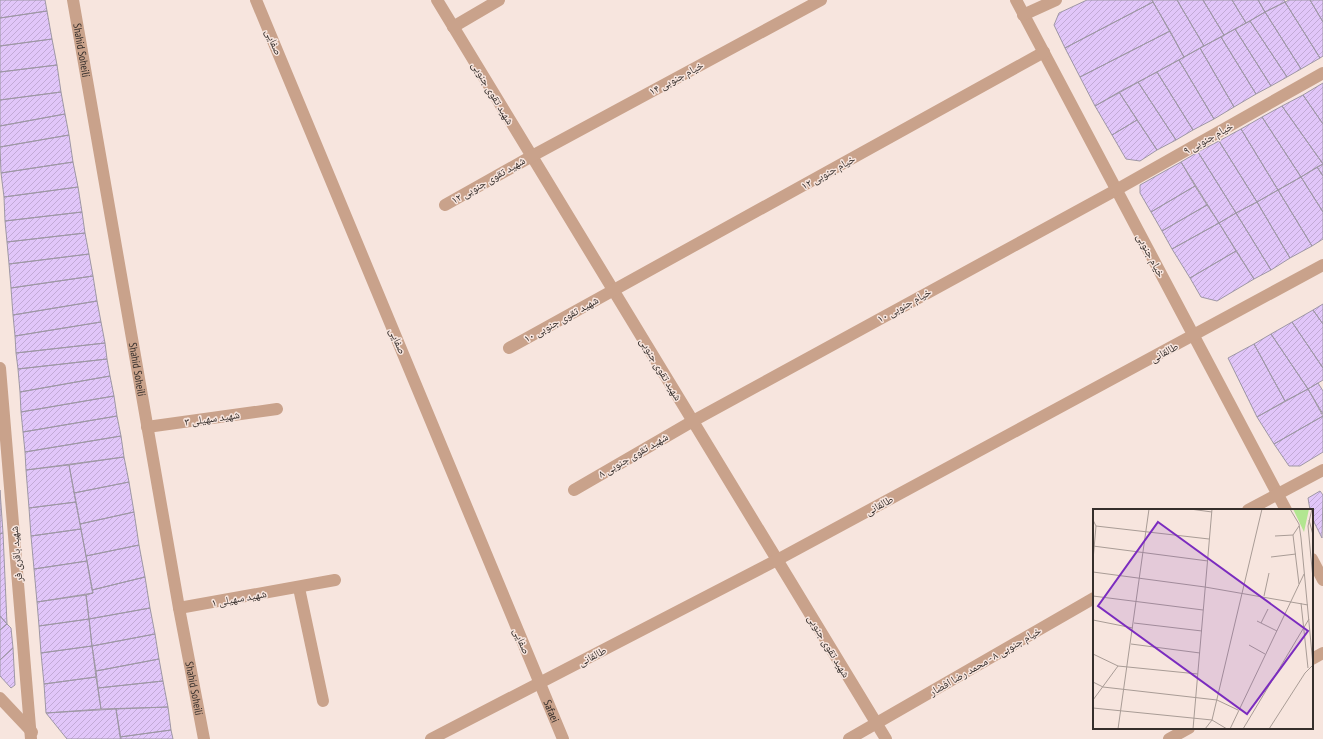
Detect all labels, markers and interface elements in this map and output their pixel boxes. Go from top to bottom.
street label: Shahid Soheili [70,22,93,78]
street label: صفایی [262,27,286,57]
street label: خیام جنوبی ۱۴ [646,58,706,98]
street label: شهید تقوی جنوبی [469,59,517,127]
street label: خیام جنوبی ۹ [1181,119,1235,157]
street label: خیام جنوبی ۱۲ [799,151,857,193]
street label: شهید تقوی جنوبی ۱۲ [448,153,528,207]
street label: خیام جنوبی [1134,231,1168,279]
street label: خیام جنوبی ۱۰ [875,284,933,326]
street label: شهید تقوی جنوبی ۱۰ [521,293,601,345]
street label: صفایی [386,326,410,356]
street label: شهید تقوی جنوبی [637,335,685,403]
street label: طالقانی [1147,339,1181,365]
street label: Shahid Soheili [126,341,149,397]
street label: شهید سهیلی ۳ [183,407,241,429]
street label: شهید تقوی جنوبی ۸ [596,429,670,481]
street label: طالقانی [862,492,896,518]
inset map [1093,509,1313,729]
street label: شهید باقری فر [7,525,26,584]
street label: شهید سهیلی ۱ [210,586,268,610]
street label: شهید تقوی جنوبی [805,612,853,680]
street label: خیام جنوبی ۸ - محمد رضا افضار [926,623,1043,699]
street label: صفایی [510,626,534,656]
street label: طالقانی [575,643,609,669]
street label: Shahid Soheili [182,660,206,716]
street label: Safaei [540,698,562,725]

